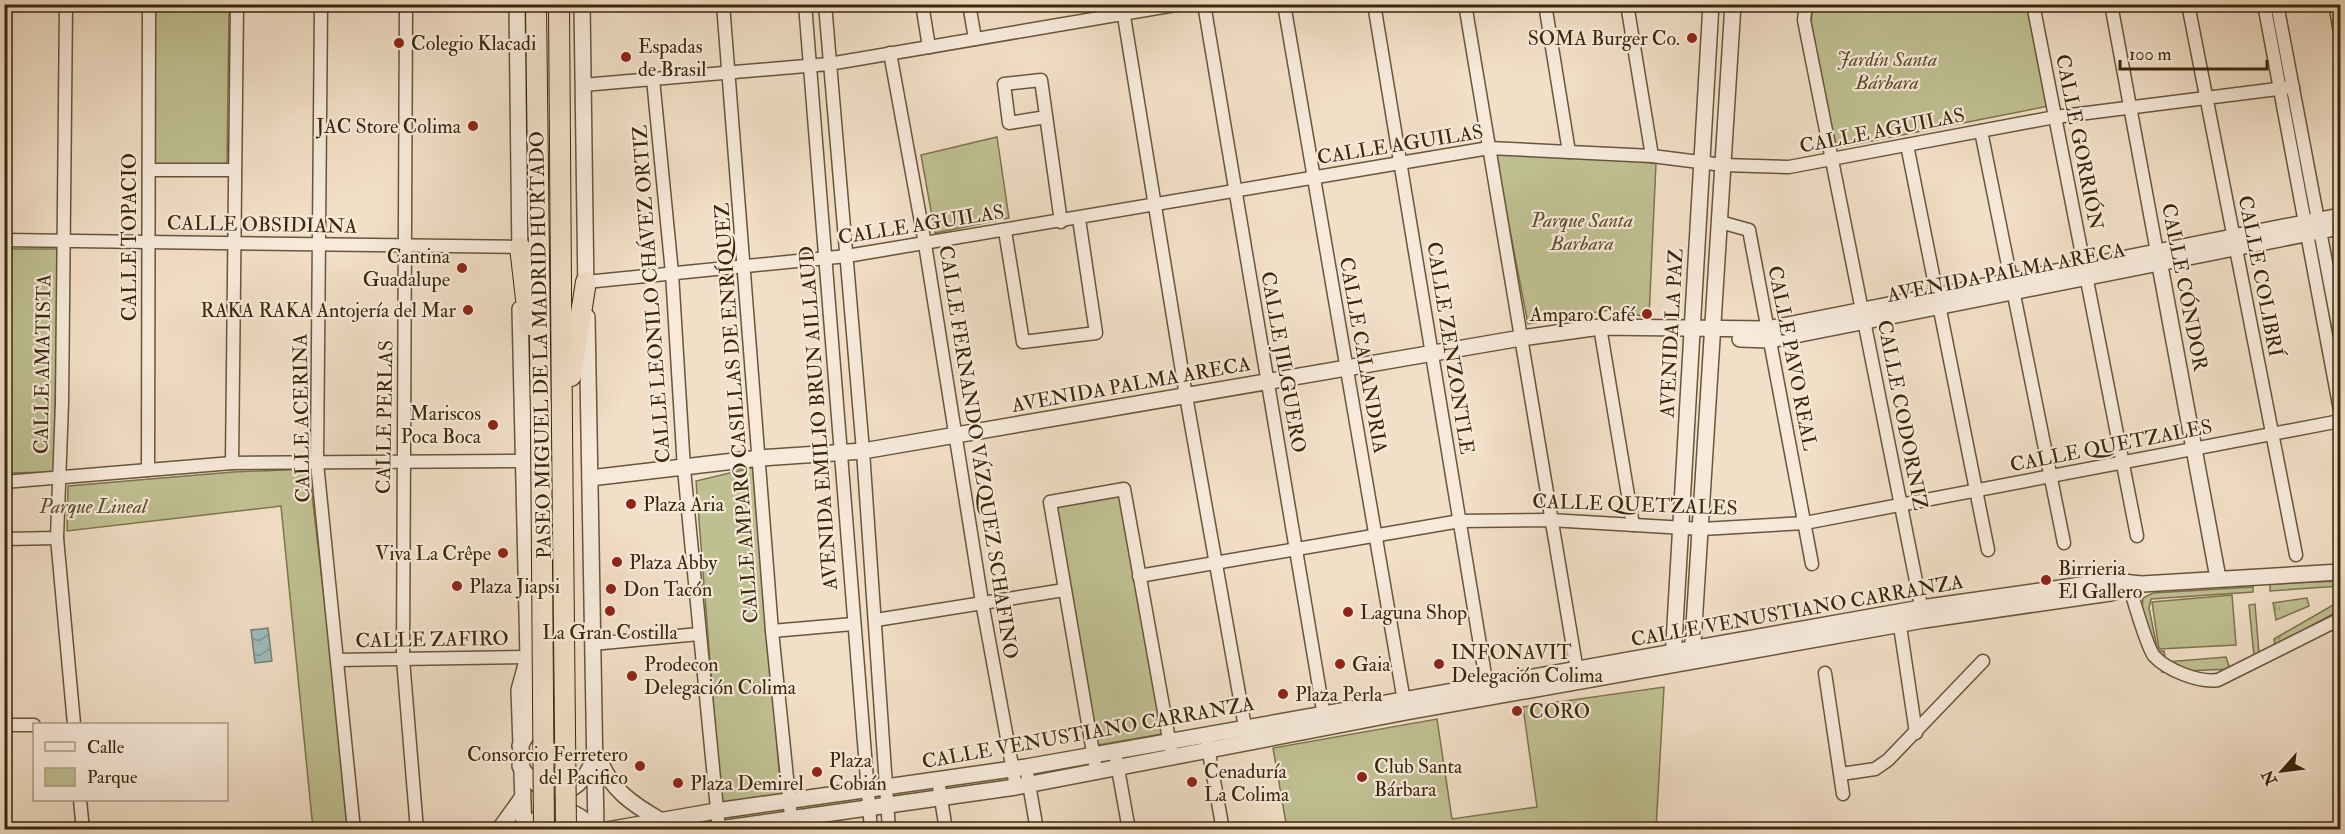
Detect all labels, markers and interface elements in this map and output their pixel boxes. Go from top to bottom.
place label: SOMA Burger Co. [1528,26,1680,51]
place label: Colegio Klacadi [411,31,536,56]
marker: SOMA Burger Co. [1685,31,1699,45]
scale bar [2120,33,2267,71]
place label: Espadas de Brasil [638,34,706,82]
marker: Colegio Klacadi [392,36,406,50]
text: 100 m [2129,43,2172,66]
park label: Jardín Santa Bárbara [1837,47,1937,95]
marker: Espadas de Brasil [619,50,633,64]
street label: CALLE GORRIÓN [2050,52,2110,232]
street label: CALLE AGUILAS [1797,102,1967,159]
place label: JAC Store Colima [315,114,462,139]
marker: JAC Store Colima [466,119,480,133]
street label: CALLE AGUILAS [1315,119,1485,170]
street label: CALLE LEONILO CHÁVEZ ORTIZ [626,124,676,464]
street label: PASEO MIGUEL DE LA MADRID HURTADO [524,131,557,559]
street label: CALLE TOPACIO [117,153,142,321]
street label: CALLE COLIBRÍ [2233,193,2290,360]
street label: CALLE AGUILAS [836,199,1006,250]
street label: CALLE CÓNDOR [2156,201,2214,374]
street label: CALLE AMPARO CASILLAS DE ENRÍQUEZ [708,202,764,624]
park label: Parque Santa Barbara [1530,208,1633,256]
street label: CALLE OBSIDIANA [167,210,358,239]
street label: AVENIDA PALMA ARECA [1884,237,2128,308]
street label: CALLE ZENZONTLE [1421,240,1480,456]
street label: CALLE FERNANDO VÁZQUEZ SCHAFINO [933,243,1025,661]
place label: Cantina Guadalupe [363,244,451,293]
street label: AVENIDA EMILIO BRUN AILLAUD [794,245,843,592]
street label: AVENIDA LA PAZ [1655,248,1688,419]
street label: CALLE CALANDRIA [1334,255,1393,456]
marker: Cantina Guadalupe [455,261,469,275]
street label: CALLE PAVO REAL [1762,264,1823,453]
street label: CALLE JILGUERO [1255,269,1312,455]
street label: CALLE AMATISTA [28,273,57,454]
place label: RAKA RAKA Antojería del Mar [201,298,457,323]
place label: Amparo Café [1529,302,1636,328]
marker: RAKA RAKA Antojería del Mar [461,303,475,317]
marker: Amparo Café [1640,307,1654,321]
street label: CALLE CODORNIZ [1872,318,1933,512]
street label: CALLE ACERINA [288,333,315,503]
street label: CALLE PERLAS [371,340,398,494]
street label: AVENIDA PALMA ARECA [1009,351,1253,418]
place label: Mariscos Poca Boca [401,401,482,449]
street label: CALLE QUETZALES [2008,414,2214,477]
marker: Mariscos Poca Boca [486,418,500,432]
street label: CALLE QUETZALES [1532,488,1738,521]
place label: Plaza Aria [643,492,725,517]
park label: Parque Lineal [38,494,149,519]
marker: Plaza Aria [624,497,638,511]
place label: Viva La Crêpe [375,541,491,567]
marker: Viva La Crêpe [496,546,510,560]
place label: Plaza Abby [629,550,718,575]
marker: Plaza Abby [610,555,624,569]
place label: Birrieria El Gallero [2058,556,2142,604]
street label: CALLE VENUSTIANO CARRANZA [1629,569,1966,652]
marker: Birrieria El Gallero [2039,573,2053,587]
place label: Plaza Jiapsi [469,574,560,600]
place label: Don Tacón [623,577,712,602]
marker: Plaza Jiapsi [450,579,464,593]
marker: Don Tacón [604,582,618,596]
place label: Laguna Shop [1360,600,1467,626]
marker: La Gran Costilla [603,604,617,618]
marker: Laguna Shop [1341,605,1355,619]
place label: La Gran Costilla [542,620,678,645]
street label: CALLE ZAFIRO [355,626,509,653]
place label: INFONAVIT Delegación Colima [1451,640,1604,688]
place label: Prodecon Delegación Colima [644,652,797,700]
place label: Gaia [1352,652,1391,677]
marker: Gaia [1333,657,1347,671]
marker: INFONAVIT Delegación Colima [1432,657,1446,671]
marker: Prodecon Delegación Colima [625,669,639,683]
place label: Plaza Perla [1295,682,1383,707]
marker: Plaza Perla [1276,687,1290,701]
street label: CALLE VENUSTIANO CARRANZA [920,691,1257,774]
place label: CORO [1529,699,1590,724]
marker: CORO [1510,704,1524,718]
legend [33,723,228,801]
text: Calle [87,736,125,759]
north arrow [2252,741,2312,801]
place label: Consorcio Ferretero del Pacifico [467,742,628,790]
place label: Plaza Cobián [829,748,887,796]
place label: Club Santa Bárbara [1374,754,1463,802]
marker: Consorcio Ferretero del Pacifico [633,759,647,773]
place label: Cenaduría La Colima [1204,759,1290,807]
marker: Plaza Cobián [810,765,824,779]
text: Parque [87,766,138,789]
text: N [2257,766,2282,789]
marker: Club Santa Bárbara [1355,770,1369,784]
place label: Plaza Demirel [690,771,804,796]
marker: Cenaduría La Colima [1185,775,1199,789]
marker: Plaza Demirel [671,776,685,790]

